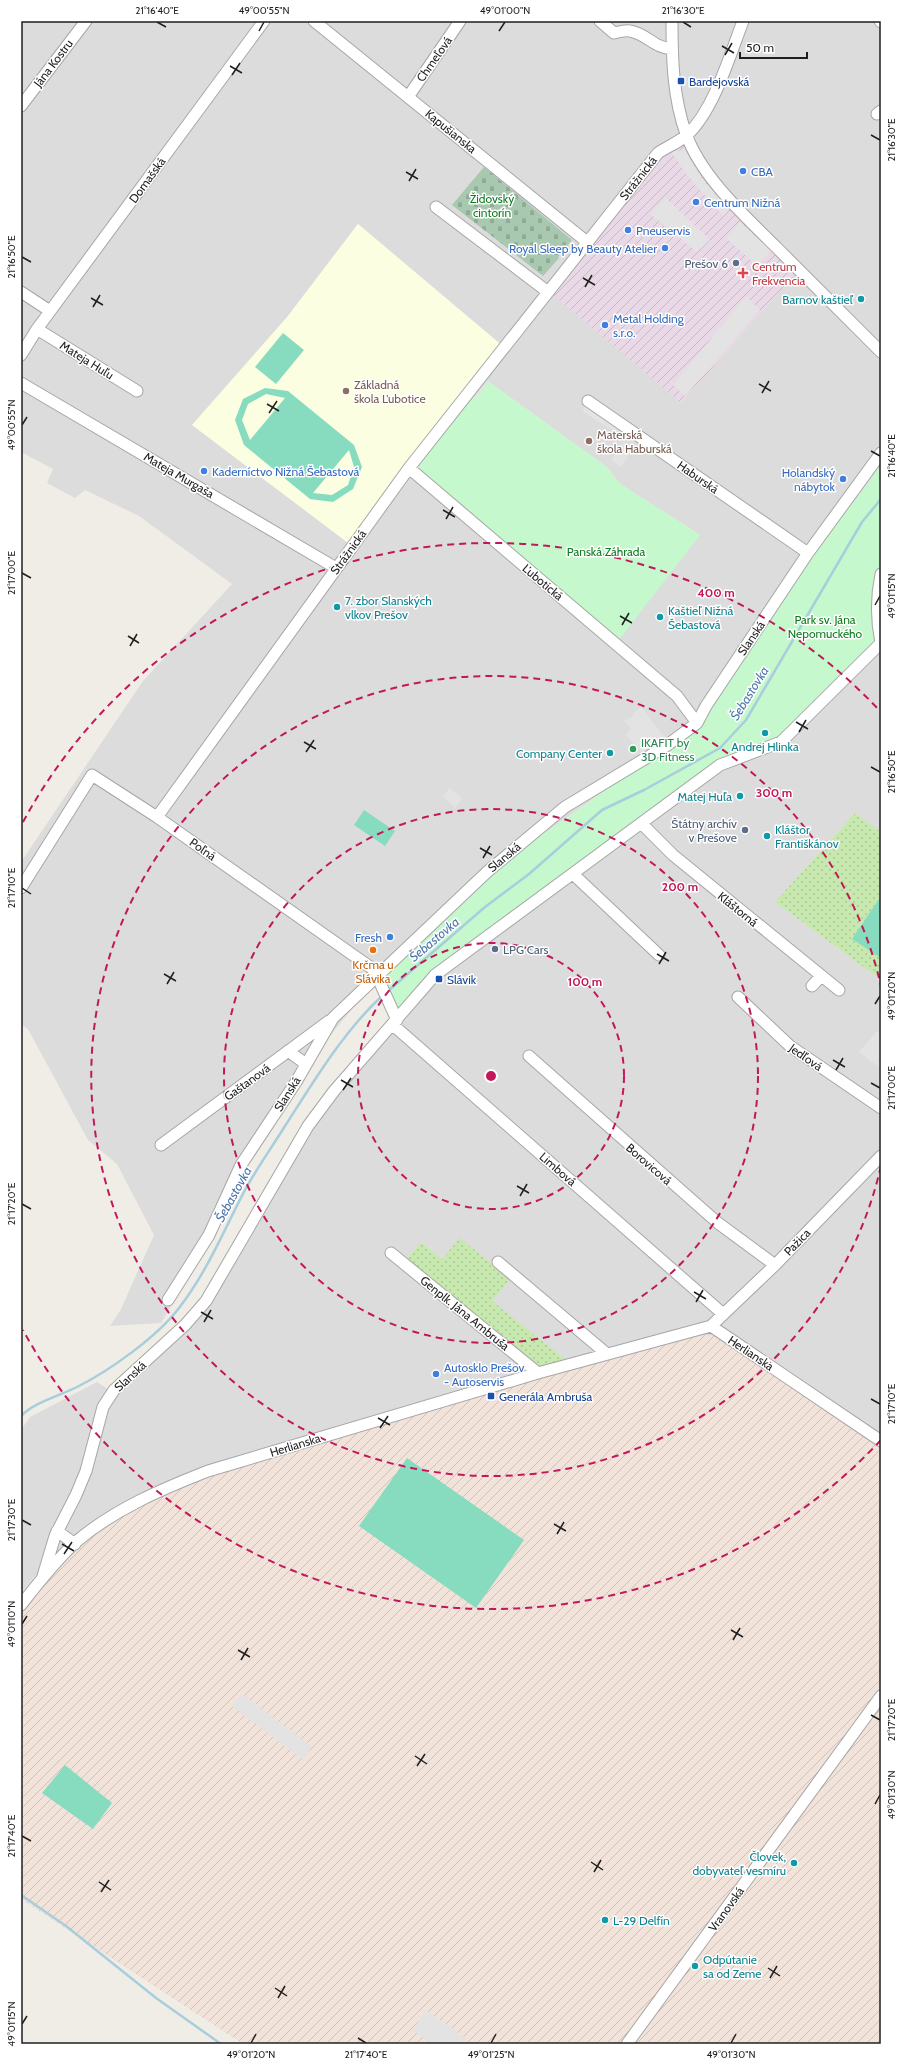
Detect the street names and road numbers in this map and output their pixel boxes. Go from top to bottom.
street label: Chmeľová [413,33,455,85]
street label: Jána Kostru [30,36,76,91]
street label: Kapušianska [422,106,480,156]
street label: Strážnická [616,153,660,203]
street label: Domašská [125,154,169,206]
street label: Mateja Huľu [57,338,117,382]
street label: Mateja Murgaša [141,449,217,501]
street label: Haburská [674,457,722,497]
street label: Strážnická [327,526,369,577]
street label: Ľubotická [520,561,567,604]
street label: Slanská [734,618,768,658]
street label: Poľná [187,835,219,864]
street label: Slanská [485,839,524,875]
street label: Kláštorná [715,888,761,930]
street label: Jedľová [786,1040,826,1074]
street label: Gaštanová [221,1060,273,1104]
street label: Slanská [270,1074,304,1114]
street label: Borovicová [623,1140,675,1188]
street label: Limbová [537,1149,580,1189]
street label: Pažica [781,1225,814,1259]
street label: Genplk. Jána Ambruša [417,1272,513,1354]
street label: Herlianska [725,1332,777,1374]
street label: Slanská [111,1357,149,1395]
street label: Herlianska [268,1430,322,1460]
street label: Vranovská [705,1884,747,1934]

